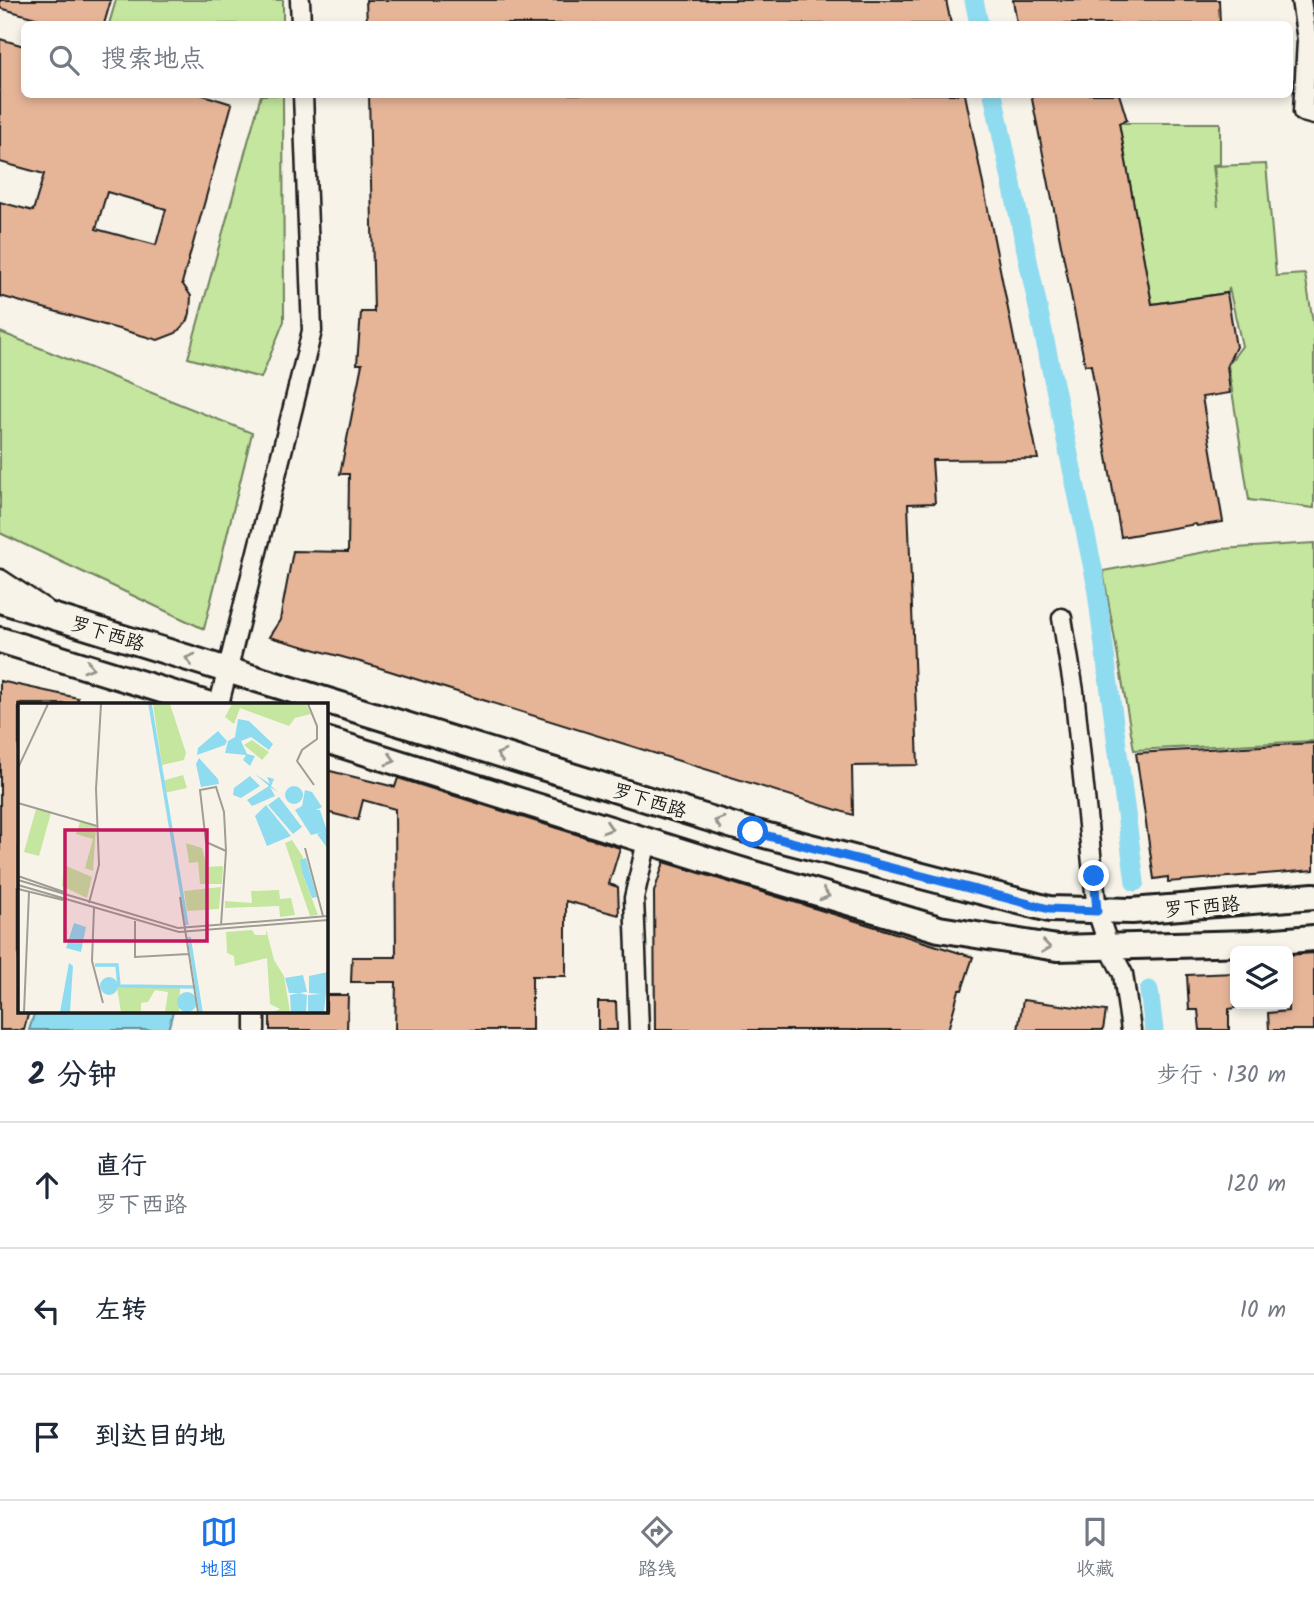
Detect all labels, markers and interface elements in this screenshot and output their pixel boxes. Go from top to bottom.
search box [21,21,1293,98]
text: 搜索地点 [101,39,205,81]
icon: search [45,41,83,79]
street label: 罗下西路 [67,609,148,660]
one-way arrow [185,652,197,667]
one-way arrow [82,659,94,674]
inset map [18,703,327,1012]
one-way arrow [496,748,508,763]
one-way arrow [385,752,397,767]
street label: 罗下西路 [609,776,690,827]
one-way arrow [713,815,725,830]
route start [737,816,768,847]
one-way arrow [602,820,614,835]
route end [1078,860,1109,891]
one-way arrow [819,887,831,902]
street label: 罗下西路 [1163,890,1241,926]
one-way arrow [1041,939,1052,954]
map controls [1230,946,1293,1009]
button: layers [1230,946,1293,1009]
text: 2 分钟 [28,1052,117,1100]
text: 步行 · 130 m [1157,1058,1286,1094]
text: 直行 [95,1146,147,1188]
icon: ahead [28,1166,66,1204]
text: 120 m [1226,1167,1286,1203]
text: 罗下西路 [95,1188,187,1224]
text: 左转 [95,1290,147,1332]
icon: left [28,1292,66,1330]
text: 10 m [1240,1293,1286,1329]
text: 到达目的地 [95,1416,225,1458]
icon: arrive [28,1418,66,1456]
tab: 地图 [200,1513,238,1585]
tab: 路线 [638,1513,676,1585]
tab: 收藏 [1076,1513,1114,1585]

